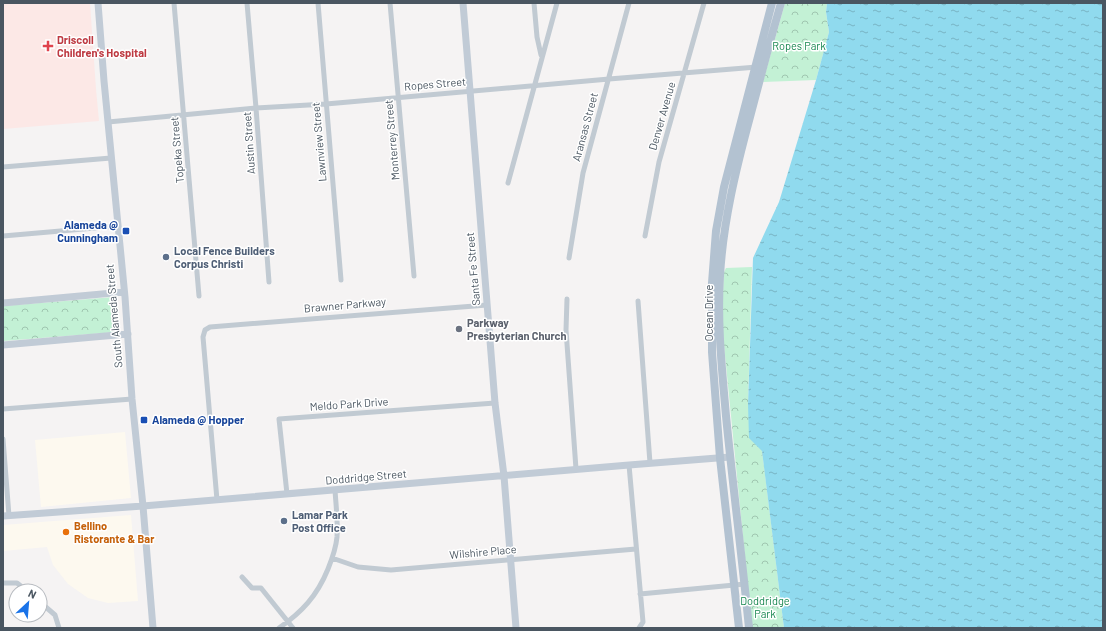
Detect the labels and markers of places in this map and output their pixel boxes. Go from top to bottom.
place label: Driscoll Children's Hospital [57,33,147,59]
marker: Driscoll Children's Hospital [42,40,54,52]
place label: Alameda @ Cunningham [57,218,118,244]
marker: Alameda @ Cunningham [121,226,131,236]
place label: Local Fence Builders Corpus Christi [174,244,275,270]
marker: Local Fence Builders Corpus Christi [161,252,171,262]
place label: Parkway Presbyterian Church [467,316,566,342]
marker: Parkway Presbyterian Church [454,324,464,334]
place label: Alameda @ Hopper [152,413,245,426]
marker: Alameda @ Hopper [139,415,149,425]
place label: Lamar Park Post Office [292,508,348,534]
marker: Lamar Park Post Office [279,516,289,526]
place label: Bellino Ristorante & Bar [74,519,155,545]
marker: Bellino Ristorante & Bar [61,527,71,537]

